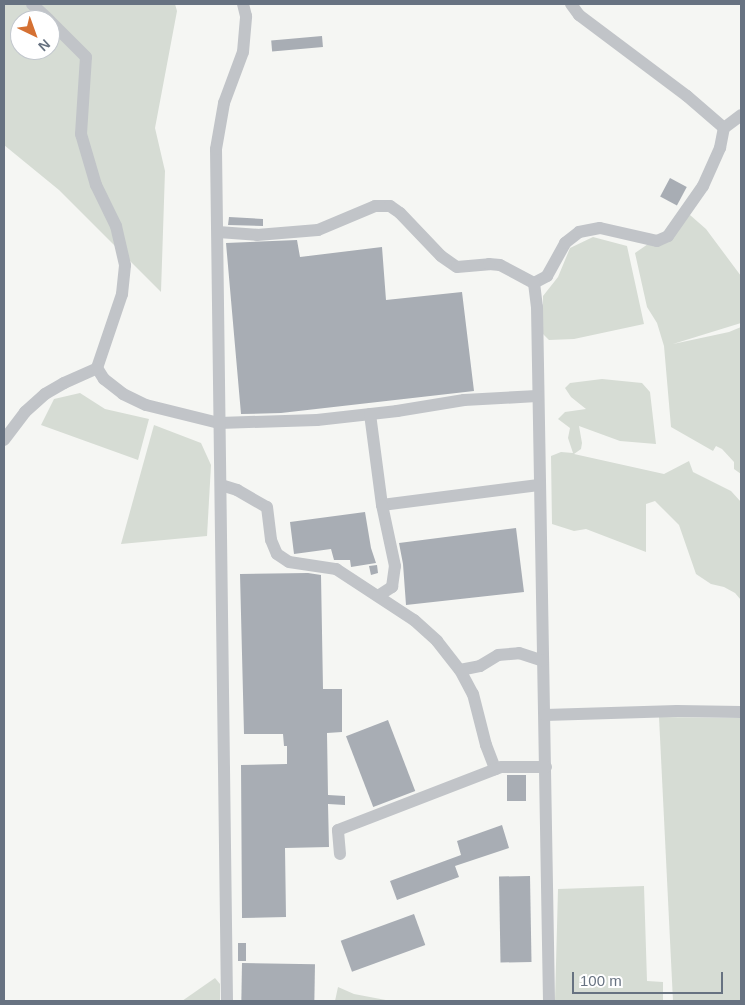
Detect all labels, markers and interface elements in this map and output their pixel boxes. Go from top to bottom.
north arrow [10,10,60,60]
text: N [35,36,53,55]
scale bar [575,962,726,994]
text: 100 m [580,972,622,989]

